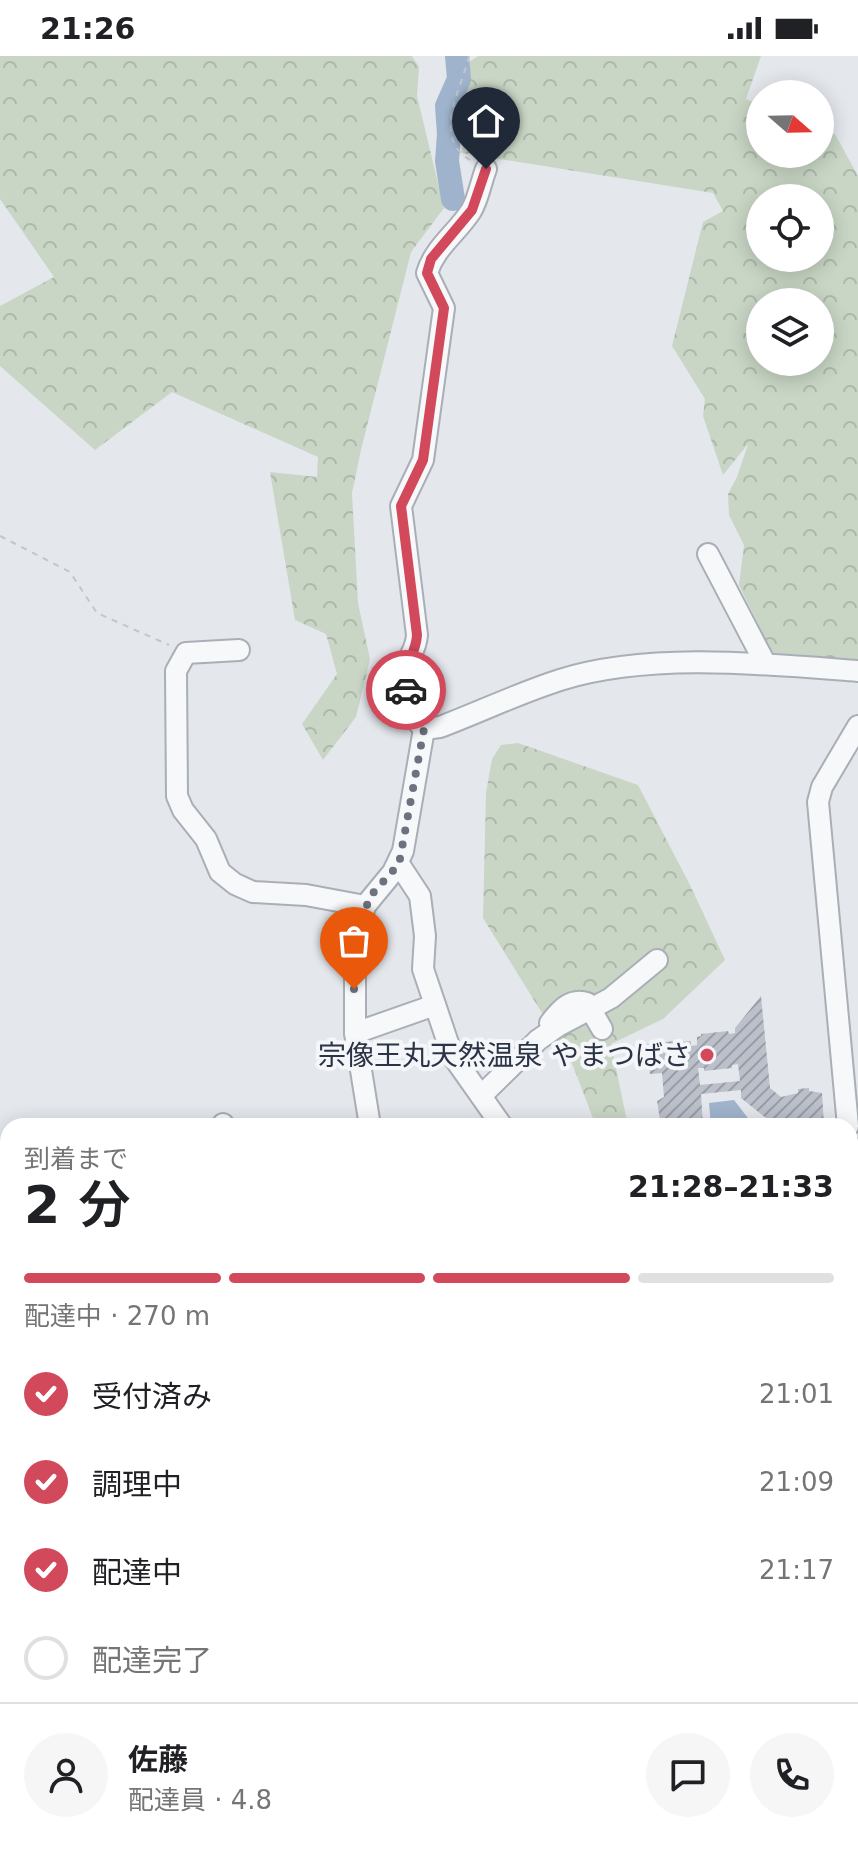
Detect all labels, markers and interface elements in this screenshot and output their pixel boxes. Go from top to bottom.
text: 21:26 [40,11,136,46]
north arrow [746,80,834,168]
map controls [746,80,834,376]
pin [452,87,520,169]
icon: home [464,99,508,143]
button: locate [746,184,834,272]
button: layers [746,288,834,376]
courier [366,650,446,730]
icon: car [384,668,428,712]
pin [320,907,388,989]
icon: bag [332,919,376,963]
place label: 宗像王丸天然温泉 やまつばさ [318,1039,691,1072]
marker: 宗像王丸天然温泉 やまつばさ [698,1046,716,1064]
text: 到着まで [24,1144,128,1174]
text: 21:28–21:33 [628,1169,834,1204]
text: 2 分 [24,1175,130,1235]
text: 配達中 · 270 m [24,1301,210,1331]
icon: check [24,1372,68,1416]
text: 受付済み [92,1379,212,1414]
text: 21:01 [759,1379,834,1409]
icon: check [24,1460,68,1504]
text: 調理中 [92,1467,182,1502]
text: 21:09 [759,1467,834,1497]
icon: check [24,1548,68,1592]
text: 配達中 [92,1555,182,1590]
text: 21:17 [759,1555,834,1585]
text: 配達完了 [92,1643,212,1678]
button: person [24,1733,108,1817]
button: chat [646,1733,730,1817]
button: phone [750,1733,834,1817]
text: 佐藤 [128,1742,188,1777]
text: 配達員 · 4.8 [128,1785,272,1815]

